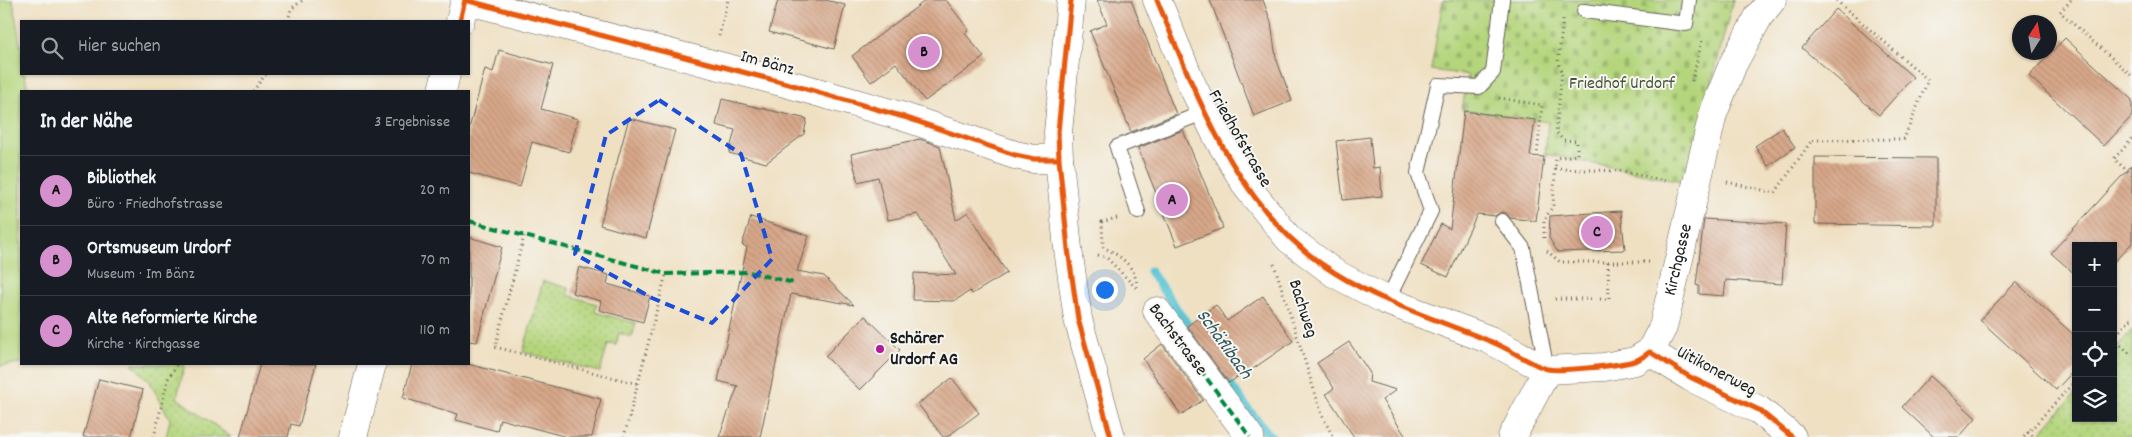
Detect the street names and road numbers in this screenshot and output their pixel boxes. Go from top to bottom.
street label: Im Bänz [737,45,797,83]
street label: Friedhofstrasse [1201,85,1277,193]
street label: Kirchgasse [1658,221,1699,298]
street label: Bachweg [1281,277,1323,341]
street label: Bachstrasse [1141,299,1213,381]
street label: Uitikonerweg [1671,340,1761,404]

